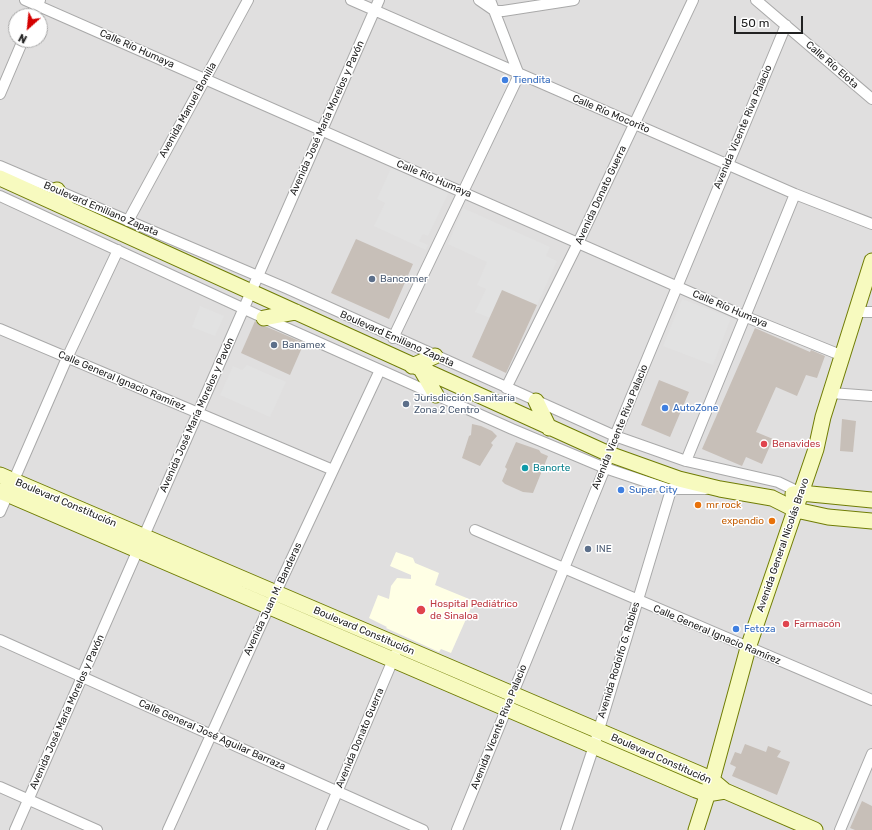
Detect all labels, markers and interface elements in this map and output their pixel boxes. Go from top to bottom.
north arrow [8,8,48,48]
scale bar [736,8,805,34]
text: 50 m [741,16,769,30]
street label: Calle Río Humaya [98,27,176,71]
text: N [16,31,29,46]
street label: Avenida José María Morelos y Pavón [287,39,367,197]
street label: Calle Río Elota [803,39,861,91]
street label: Avenida Manuel Bonilla [157,60,219,160]
street label: Avenida Vicente Riva Palacio [711,63,775,191]
place label: Tiendita [513,74,551,86]
marker: Tiendita [500,75,510,85]
street label: Calle Río Mocorito [570,92,652,136]
street label: Avenida Donato Guerra [573,144,629,246]
street label: Calle Río Humaya [395,158,473,200]
street label: Boulevard Emiliano Zapata [42,179,160,239]
place label: Bancomer [380,273,428,285]
marker: Bancomer [367,274,377,284]
street label: Calle Río Humaya [691,288,769,330]
street label: Boulevard Emiliano Zapata [338,308,456,370]
street label: Avenida José María Morelos y Pavón [157,336,237,494]
place label: Banamex [282,339,326,351]
marker: Banamex [269,340,279,350]
street label: Calle General Ignacio Ramírez [56,349,188,413]
street label: Avenida Vicente Riva Palacio [589,363,651,491]
place label: Jurisdicción Sanitaria Zona 2 Centro [414,392,515,416]
marker: Jurisdicción Sanitaria Zona 2 Centro [401,399,411,409]
place label: AutoZone [673,402,718,414]
marker: AutoZone [660,403,670,413]
place label: Benavides [772,438,820,450]
marker: Benavides [759,439,769,449]
place label: Banorte [533,462,570,474]
marker: Banorte [520,463,530,473]
street label: Boulevard Constitución [14,476,118,530]
street label: Avenida General Nicolás Bravo [754,476,812,614]
place label: Super City [629,484,678,496]
marker: Super City [616,485,626,495]
place label: mr rock [706,499,741,511]
marker: mr rock [693,500,703,510]
place label: expendio [721,515,764,527]
marker: expendio [767,516,777,526]
street label: Avenida Juan M. Banderas [242,541,304,657]
place label: INE [596,543,612,555]
marker: INE [583,544,593,554]
place label: Hospital Pediátrico de Sinaloa [430,598,518,622]
street label: Avenida Rodolfo G. Robles [596,600,642,720]
street label: Calle General Ignacio Ramírez [651,603,783,667]
street label: Boulevard Constitución [312,604,416,658]
marker: Hospital Pediátrico de Sinaloa [415,604,427,616]
place label: Farmacón [794,618,841,630]
marker: Farmacón [781,619,791,629]
place label: Fetoza [744,623,775,635]
marker: Fetoza [731,624,741,634]
street label: Avenida José María Morelos y Pavón [27,633,107,791]
street label: Avenida Vicente Riva Palacio [468,663,530,791]
street label: Avenida Donato Guerra [333,686,387,790]
street label: Calle General José Aguilar Barraza [137,697,287,773]
street label: Boulevard Constitución [609,731,713,787]

